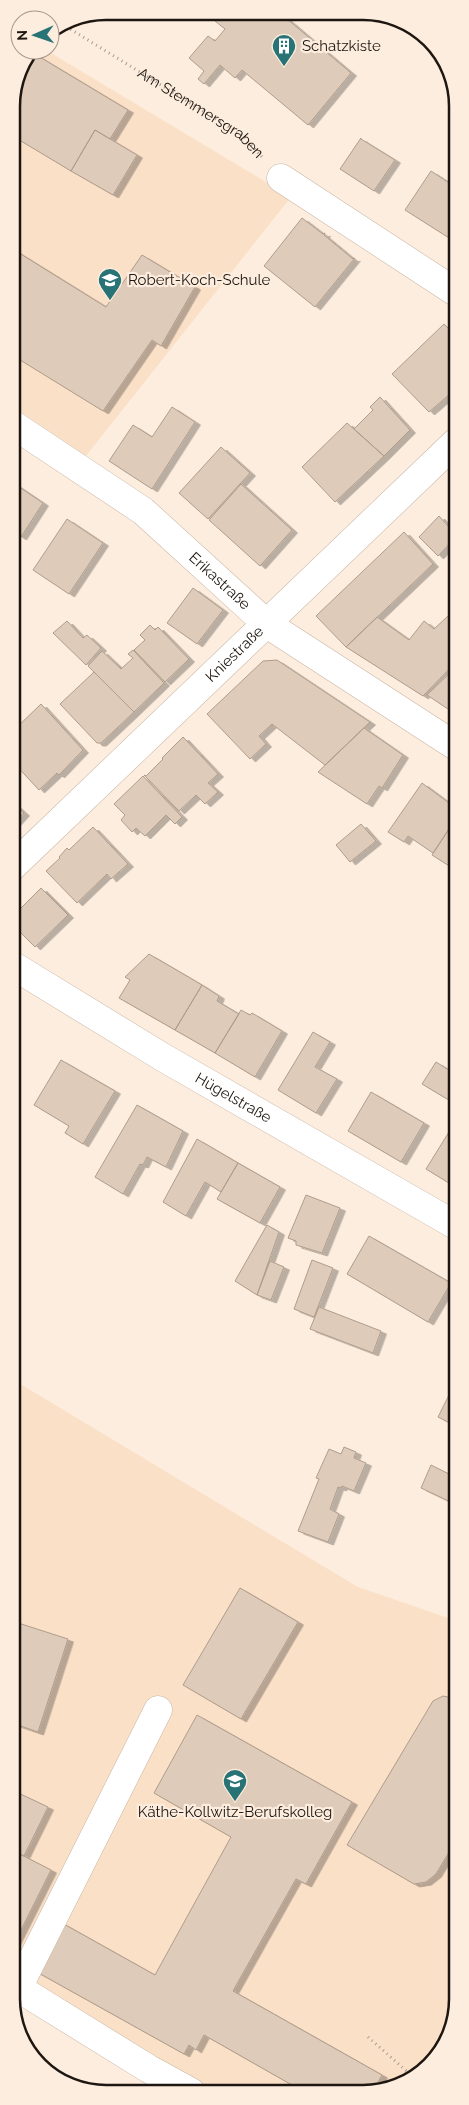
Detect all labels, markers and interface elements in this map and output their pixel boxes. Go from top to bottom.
north arrow [10,10,60,60]
text: N [14,30,30,41]
building icon: Schatzkiste [271,33,297,67]
place label: Schatzkiste [302,37,381,55]
street label: Am Stemmersgraben [134,64,267,162]
school or university icon: Robert-Koch-Schule [97,267,123,301]
place label: Robert-Koch-Schule [128,271,271,289]
street label: Erikastraße [185,548,254,613]
street label: Kniestraße [202,622,267,686]
street label: Hügelstraße [192,1069,275,1127]
school or university icon: Käthe-Kollwitz-Berufskolleg [222,1768,248,1802]
place label: Käthe-Kollwitz-Berufskolleg [138,1803,332,1821]

